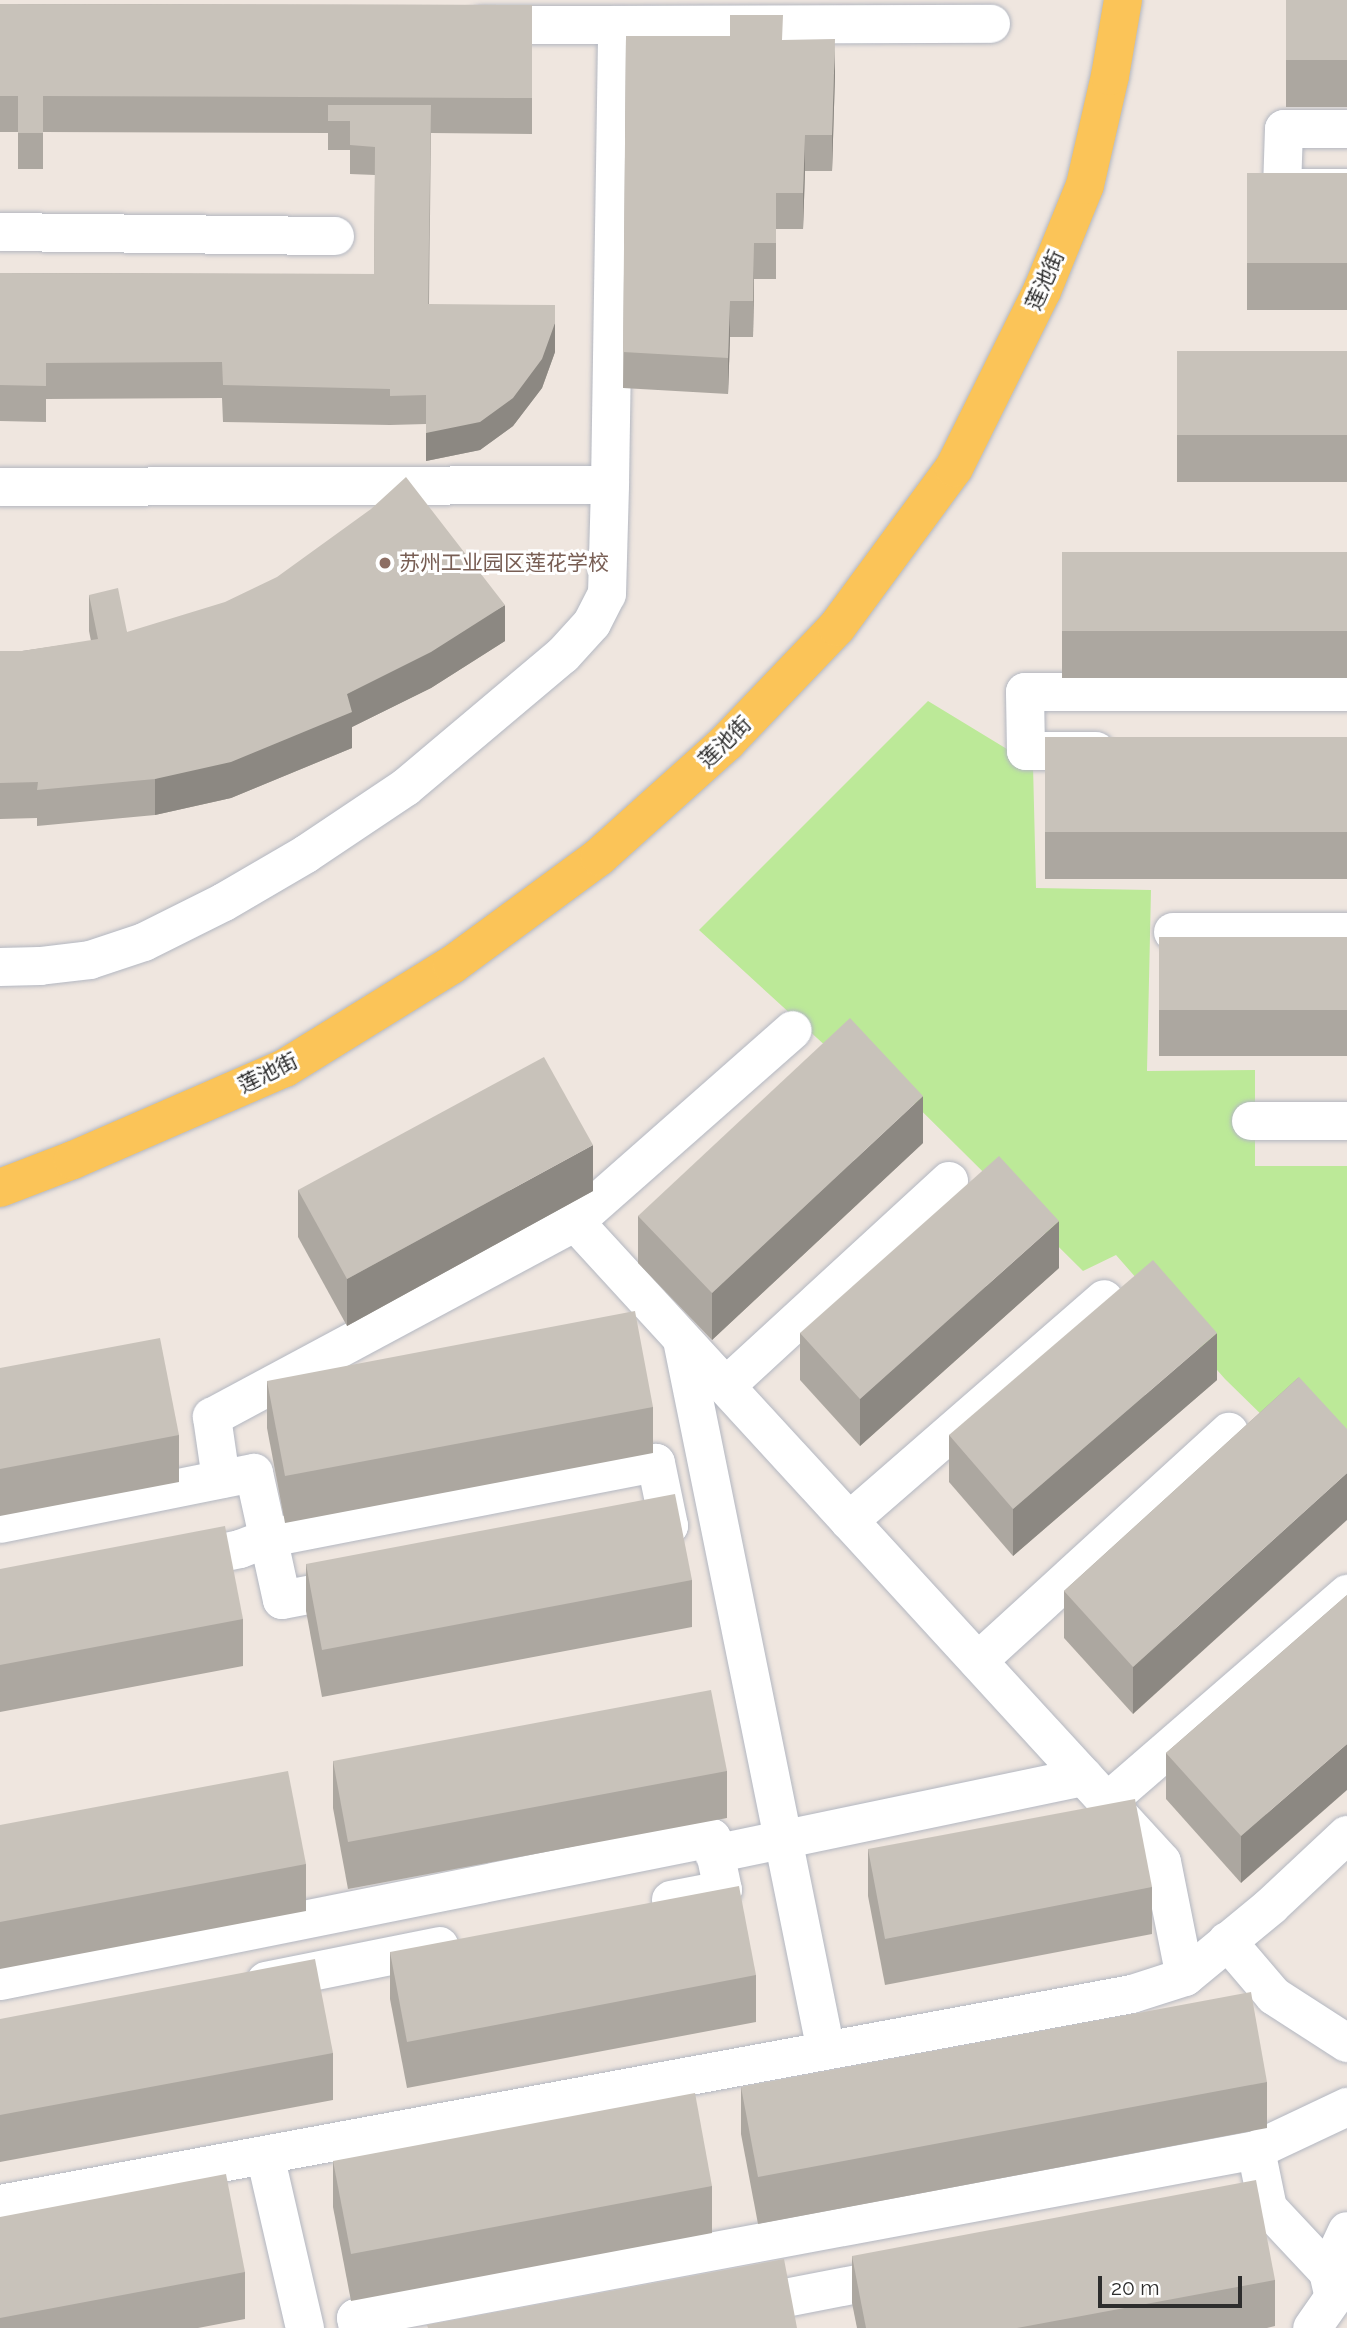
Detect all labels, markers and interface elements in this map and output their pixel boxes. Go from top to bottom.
street label: 莲池街 [1021,246,1069,314]
place label: 苏州工业园区莲花学校 [399,550,609,576]
marker: 苏州工业园区莲花学校 [377,555,393,571]
street label: 莲池街 [694,711,756,773]
street label: 莲池街 [234,1048,302,1098]
scale bar [1102,2262,1246,2306]
text: 20 m [1111,2275,1159,2300]

